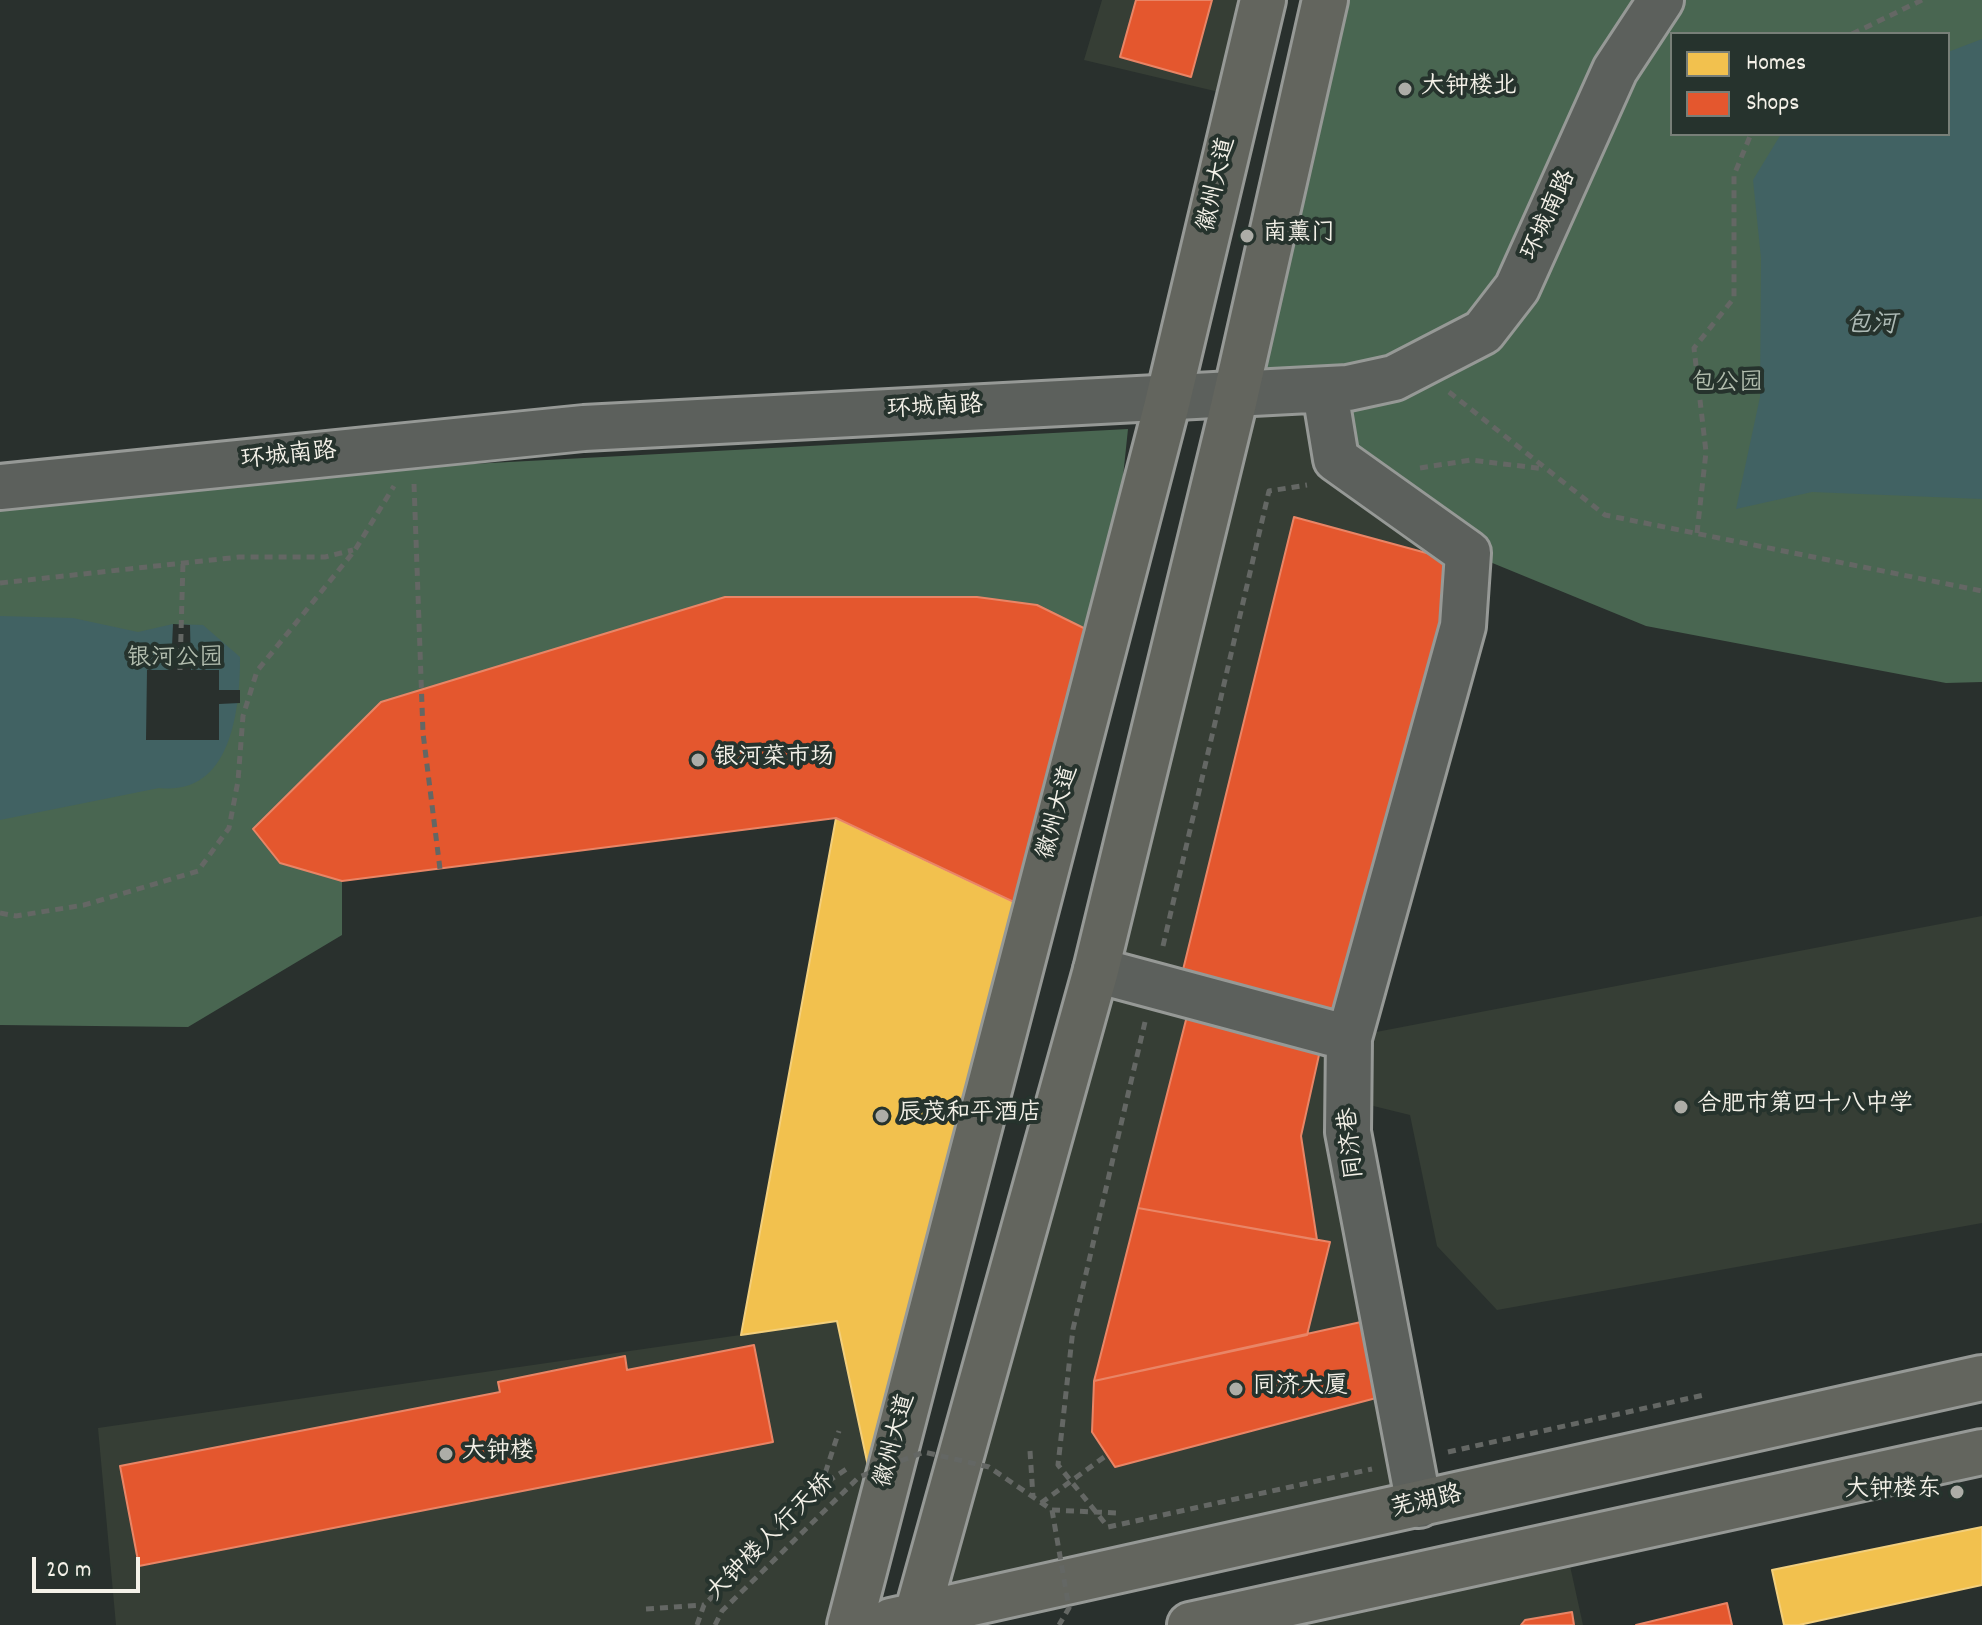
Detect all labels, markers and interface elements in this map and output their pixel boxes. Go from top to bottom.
legend [1670,32,1950,136]
text: Homes [1746,47,1806,81]
place label: 大钟楼北 [1421,75,1517,103]
marker: 大钟楼北 [1396,80,1414,98]
text: Shops [1746,87,1799,121]
street label: 徽州大道 [1194,135,1244,235]
street label: 环城南路 [1518,166,1584,266]
place label: 南薰门 [1263,222,1335,250]
marker: 南薰门 [1238,227,1256,245]
water label: 包河 [1845,311,1897,343]
park label: 包公园 [1691,372,1763,400]
street label: 环城南路 [886,393,984,427]
street label: 环城南路 [240,439,338,477]
park label: 银河公园 [127,647,223,675]
place label: 银河菜市场 [714,746,834,774]
marker: 银河菜市场 [689,751,707,769]
street label: 徽州大道 [1034,763,1086,863]
place label: 合肥市第四十八中学 [1697,1093,1913,1121]
marker: 合肥市第四十八中学 [1672,1098,1690,1116]
place label: 辰茂和平酒店 [898,1102,1042,1130]
street label: 同济巷 [1336,1106,1372,1180]
marker: 辰茂和平酒店 [873,1107,891,1125]
place label: 同济大厦 [1252,1375,1348,1403]
marker: 同济大厦 [1227,1380,1245,1398]
street label: 徽州大道 [871,1391,923,1491]
place label: 大钟楼 [462,1440,534,1468]
marker: 大钟楼 [437,1445,455,1463]
street label: 大钟楼人行天桥 [702,1469,842,1609]
place label: 大钟楼东 [1845,1478,1941,1506]
street label: 芜湖路 [1389,1482,1465,1526]
marker: 大钟楼东 [1948,1483,1966,1501]
scale bar [36,1541,144,1591]
text: 20 m [46,1554,92,1588]

